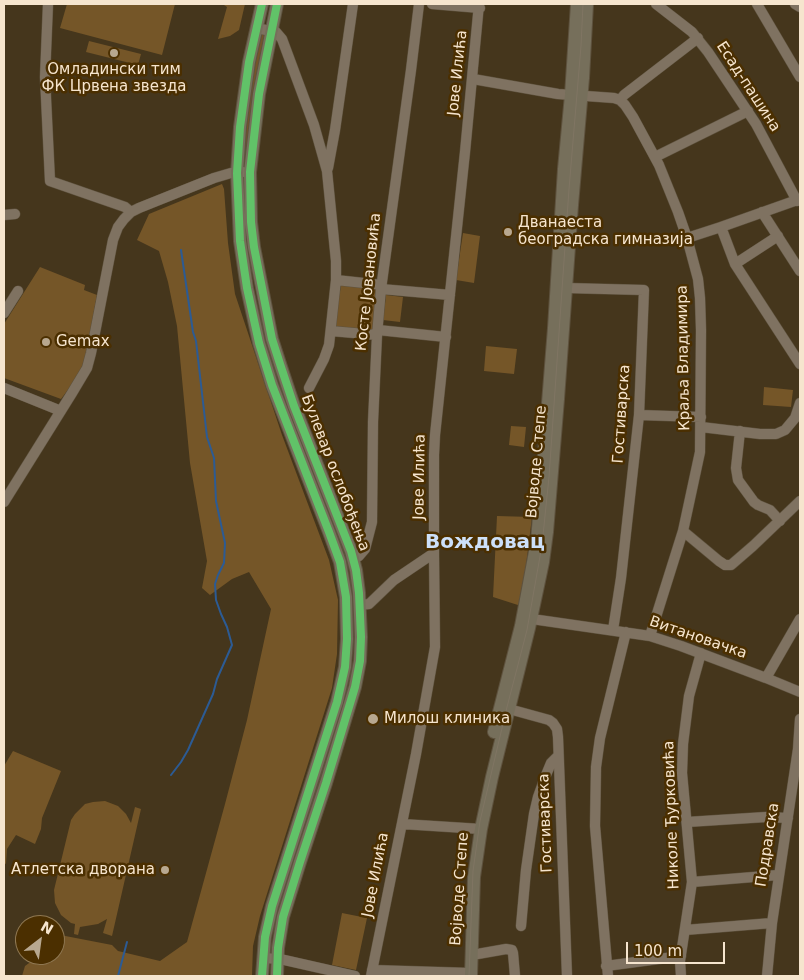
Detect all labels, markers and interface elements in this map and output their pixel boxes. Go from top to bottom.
street label: Јове Илића [445,29,471,117]
street label: Есад-пашина [712,38,784,136]
marker: Омладински тим ФК Црвена звезда [108,47,120,59]
place label: Омладински тим ФК Црвена звезда [42,61,186,96]
street label: Косте Јовановића [353,212,385,352]
place label: Дванаеста београдска гимназија [518,214,693,249]
marker: Дванаеста београдска гимназија [502,226,514,238]
street label: Краља Владимира [674,285,694,431]
place label: Gemax [56,333,110,351]
marker: Gemax [40,336,52,348]
street label: Гостиварска [610,364,634,464]
street label: Булевар ослобођења [297,392,373,554]
street label: Војводе Степе [523,405,551,519]
street label: Јове Илића [410,434,430,520]
district label: Вождовац [425,531,545,555]
street label: Витановачка [647,613,749,663]
place label: Милош клиника [384,710,510,728]
marker: Милош клиника [366,712,380,726]
street label: Николе Ђурковића [660,740,684,890]
street label: Гостиварска [535,773,557,873]
street label: Подравска [752,802,784,888]
street label: Јове Илића [359,831,393,919]
street label: Војводе Степе [447,832,473,946]
place label: Атлетска дворана [11,861,155,879]
marker: Атлетска дворана [159,864,171,876]
north arrow [15,915,65,965]
text: N [38,918,56,938]
scale bar [629,932,728,964]
text: 100 m [634,942,682,960]

